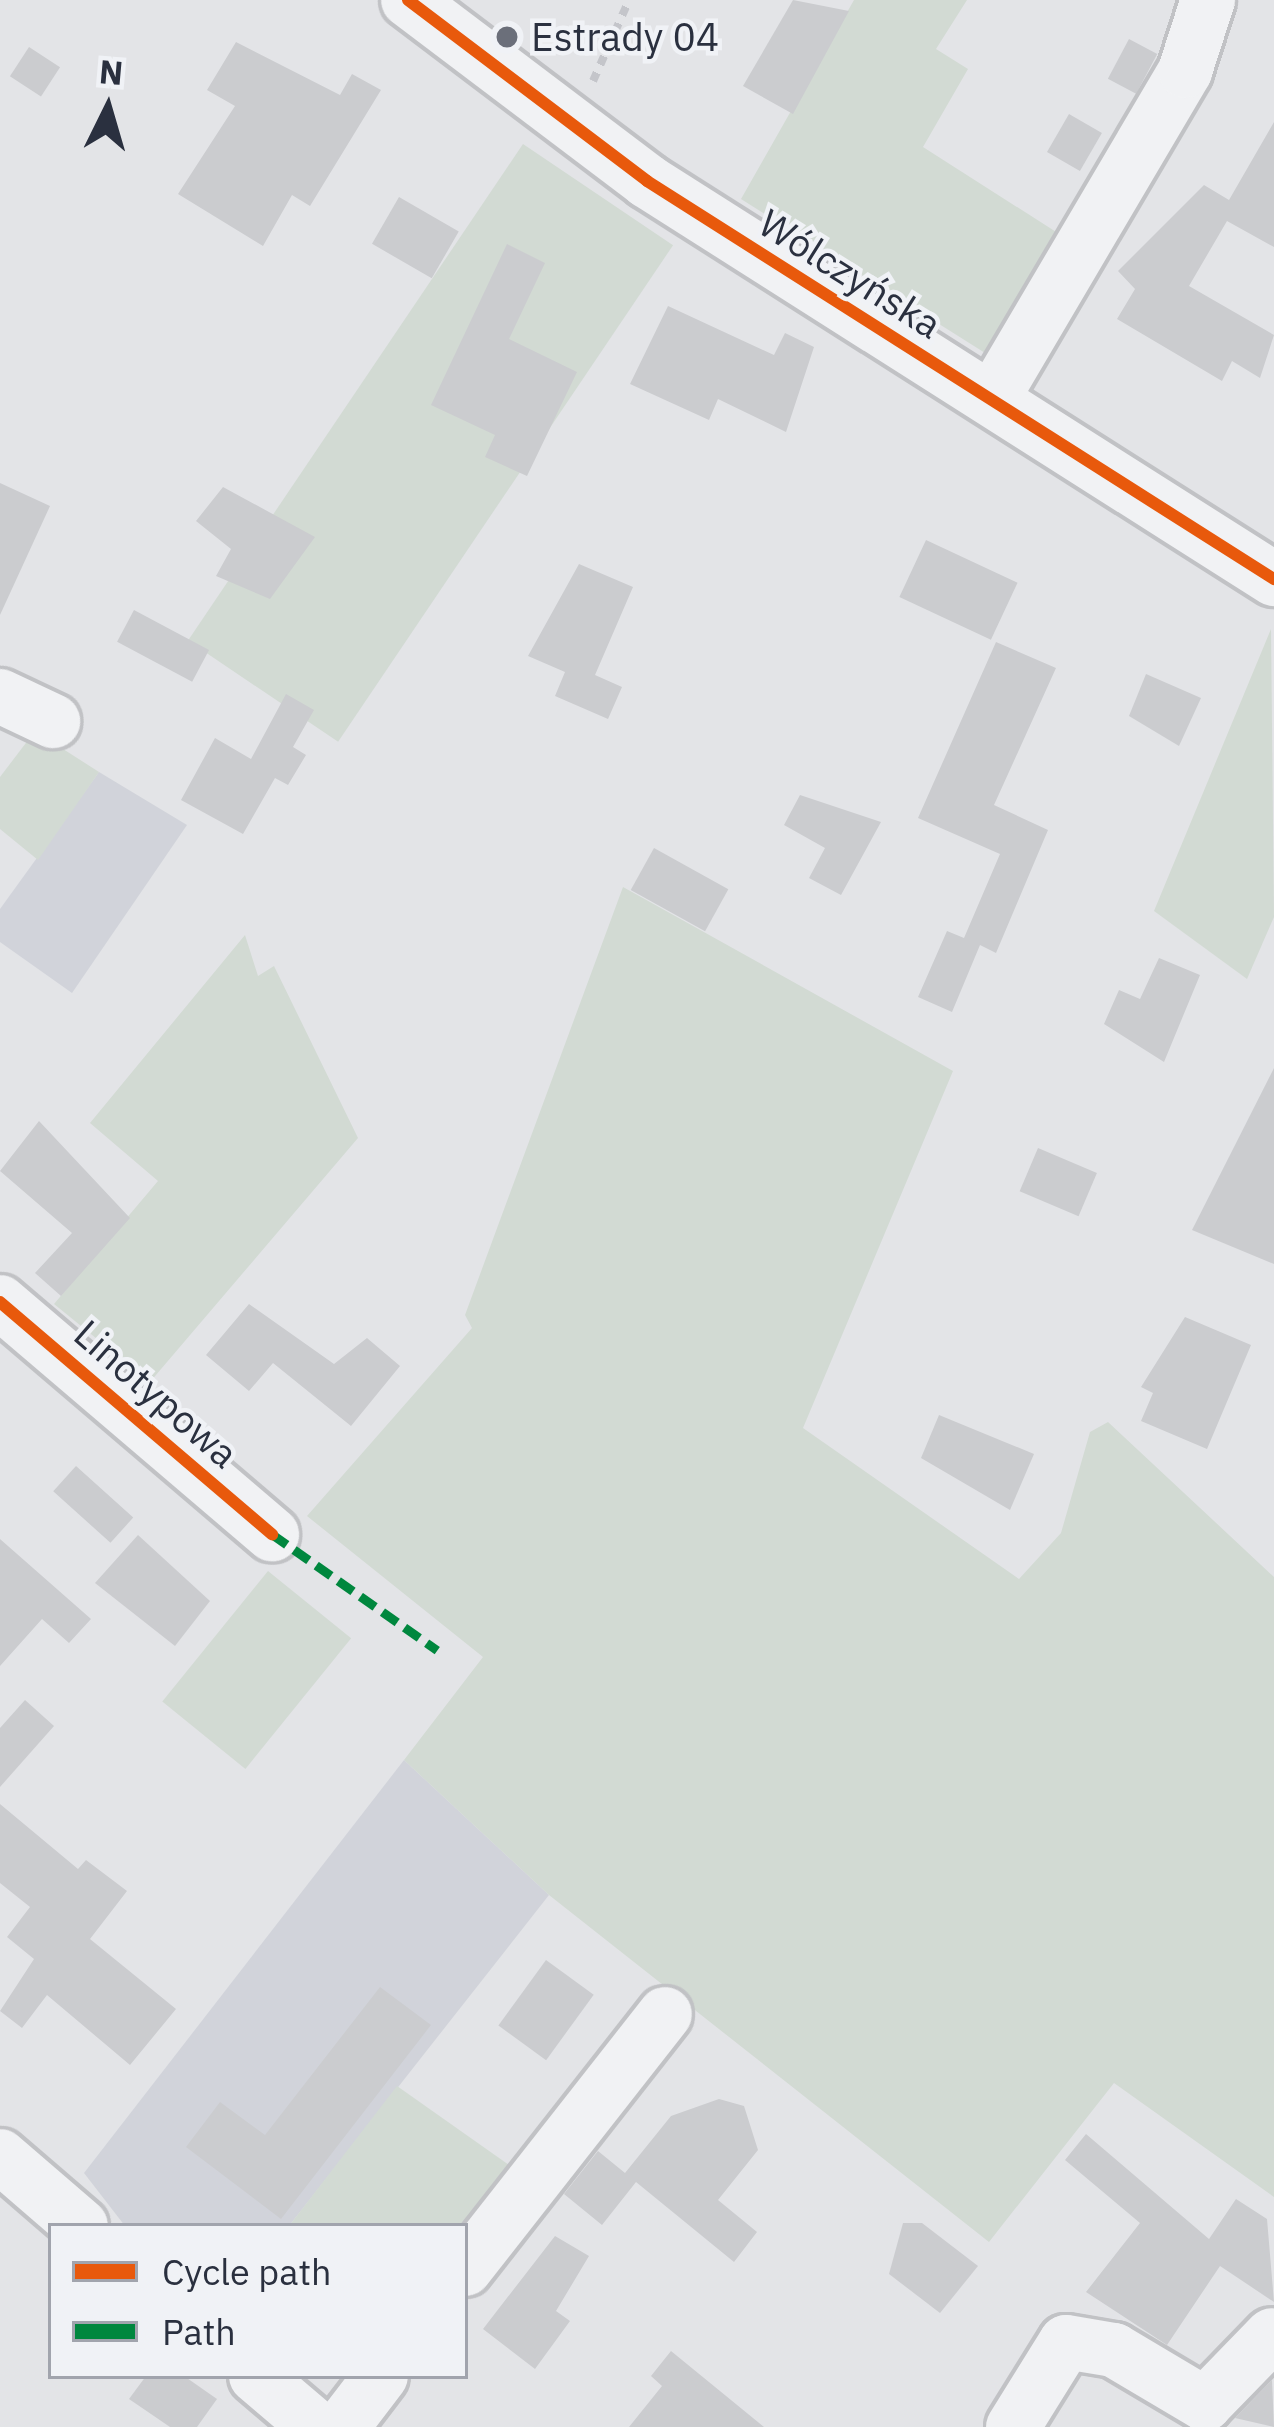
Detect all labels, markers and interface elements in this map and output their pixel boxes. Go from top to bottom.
place label: Estrady 04 [531,14,719,60]
marker: Estrady 04 [494,24,520,50]
north arrow [48,48,168,168]
text: N [97,49,125,94]
street label: Wólczyńska [750,200,950,348]
street label: Linotypowa [65,1310,247,1478]
legend [48,2223,468,2379]
text: Cycle path [162,2248,332,2295]
text: Path [162,2308,236,2355]

